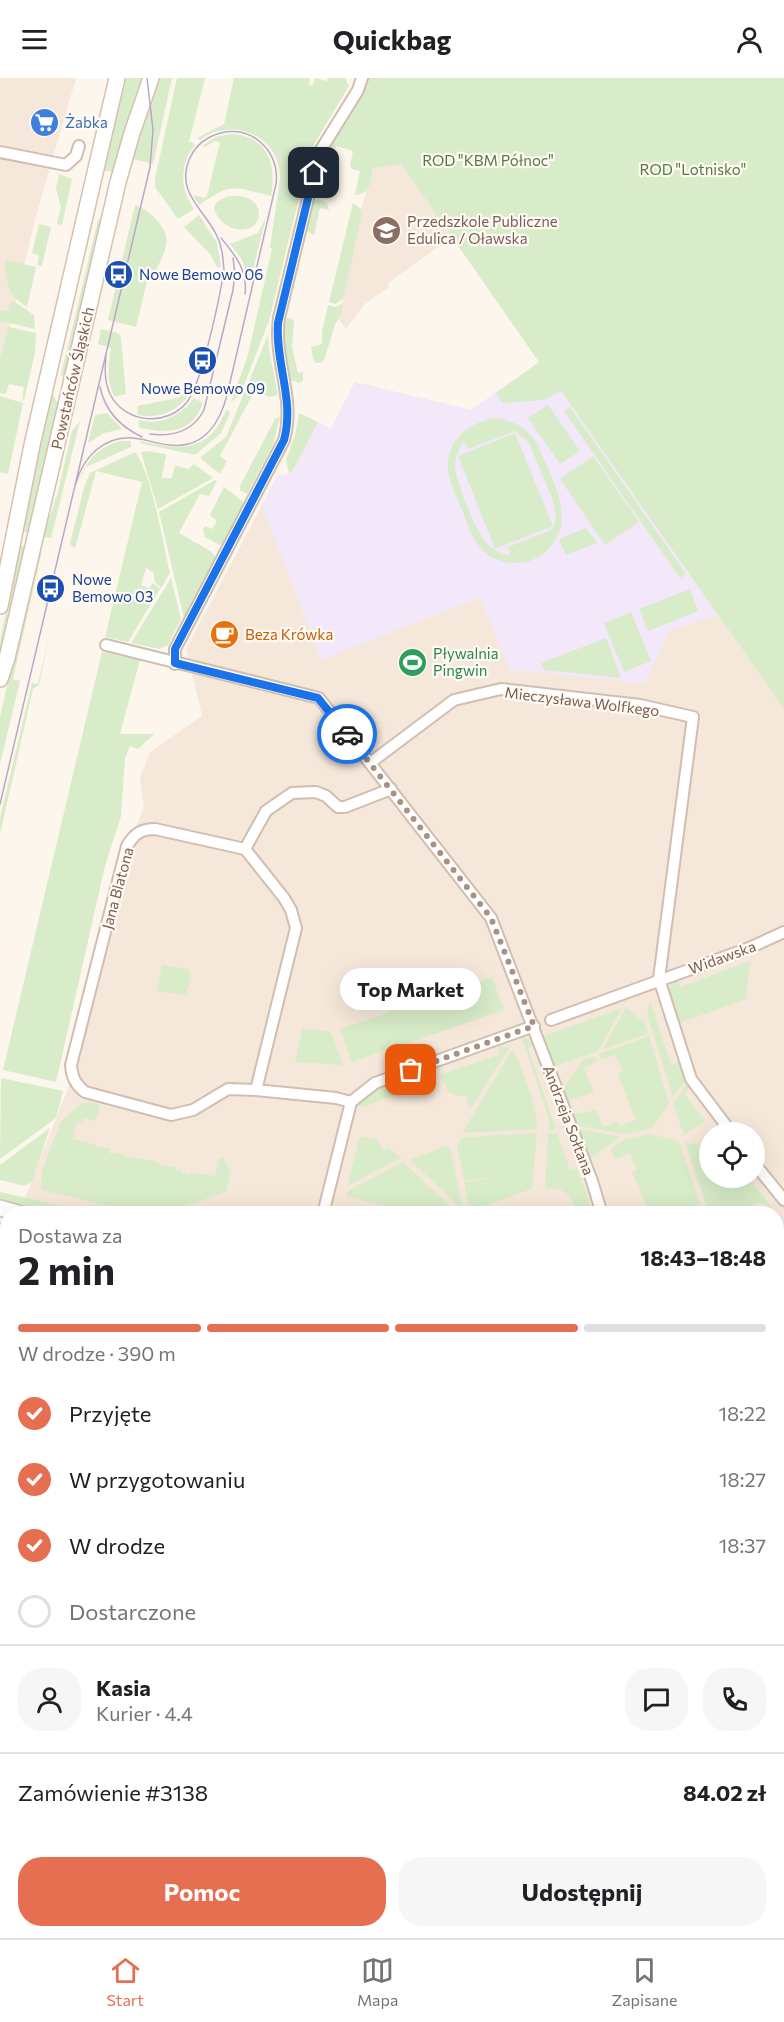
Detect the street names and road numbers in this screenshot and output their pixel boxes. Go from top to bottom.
street label: Powstańców Śląskich [46,305,97,451]
street label: Mieczysława Wolfkego [504,683,660,719]
street label: Jana Blatona [97,845,137,931]
street label: Widawska [686,937,758,977]
street label: Andrzeja Sołtana [540,1063,598,1177]

